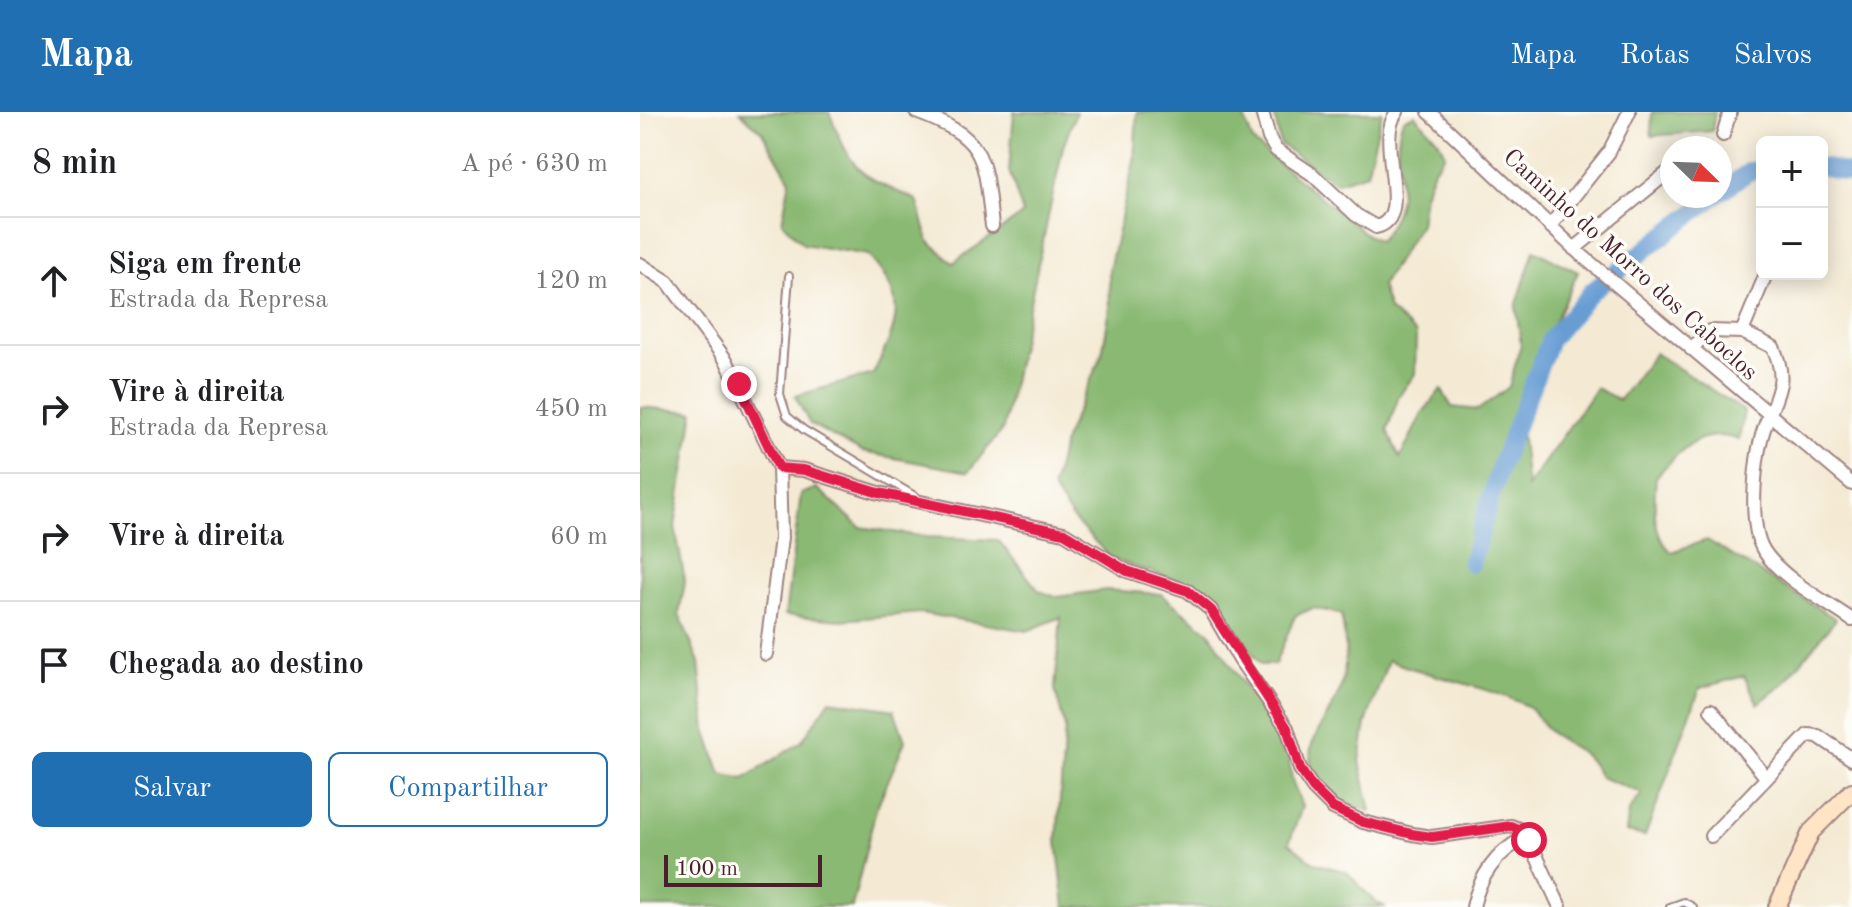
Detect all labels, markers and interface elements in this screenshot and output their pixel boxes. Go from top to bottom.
text: Mapa [40,37,133,75]
text: Mapa [1510,42,1576,70]
text: Rotas [1620,42,1690,70]
text: Salvos [1734,42,1812,70]
north arrow [1660,136,1732,208]
map controls [1756,136,1828,280]
button: + [1756,136,1828,208]
street label: Caminho do Morro dos Caboclos [1498,145,1761,386]
text: 8 min [32,147,117,181]
text: A pé · 630 m [460,151,608,177]
button: − [1756,208,1828,280]
text: Siga em frente [108,250,302,280]
icon: ahead [32,259,76,303]
text: 120 m [535,268,608,294]
text: Estrada da Represa [108,287,328,313]
route end [721,366,757,402]
text: Vire à direita [108,378,285,408]
icon: right [32,387,76,431]
text: 450 m [535,396,608,422]
text: Estrada da Represa [108,415,328,441]
icon: right [32,515,76,559]
text: Vire à direita [108,522,285,552]
text: 60 m [550,524,608,550]
icon: arrive [32,643,76,687]
text: Chegada ao destino [108,650,364,680]
button: Salvar [32,752,312,827]
button: Compartilhar [328,752,608,827]
route start [1511,822,1547,858]
scale bar [664,851,822,887]
text: 100 m [676,858,738,880]

